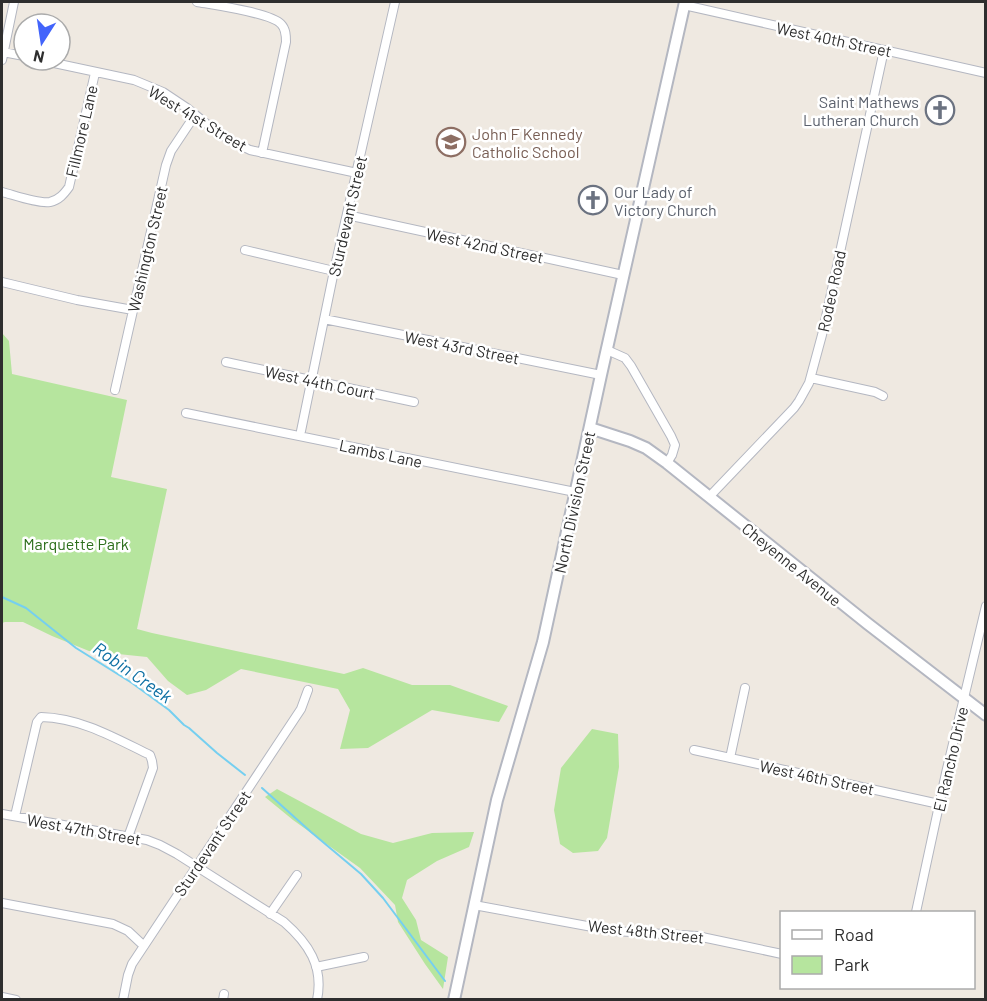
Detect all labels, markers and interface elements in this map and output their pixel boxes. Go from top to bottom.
north arrow [12,12,72,72]
street label: West 40th Street [775,17,893,61]
text: N [32,47,46,68]
street label: West 41st Street [145,81,251,155]
street label: Fillmore Lane [61,83,101,179]
place label: Saint Mathews Lutheran Church [803,92,919,129]
church icon: Saint Mathews Lutheran Church [924,94,956,126]
place label: John F Kennedy Catholic School [472,124,583,161]
school or university icon: John F Kennedy Catholic School [435,126,467,158]
street label: Sturdevant Street [324,154,370,278]
place label: Our Lady of Victory Church [614,182,717,219]
street label: Washington Street [123,184,171,314]
church icon: Our Lady of Victory Church [577,184,609,216]
street label: West 42nd Street [424,223,546,267]
street label: Rodeo Road [813,248,849,334]
street label: West 43rd Street [403,327,521,367]
street label: West 44th Court [263,361,377,403]
street label: North Division Street [550,429,598,575]
street label: Lambs Lane [338,435,424,471]
street label: Cheyenne Avenue [739,518,845,610]
park label: Marquette Park [23,534,129,553]
water label: Robin Creek [89,637,177,707]
street label: El Rancho Drive [929,705,971,813]
street label: West 46th Street [758,756,876,798]
street label: Sturdevant Street [170,787,254,899]
street label: West 47th Street [25,810,143,848]
legend [780,911,975,989]
street label: West 48th Street [587,915,705,947]
text: Road [834,923,874,945]
text: Park [834,953,869,975]

